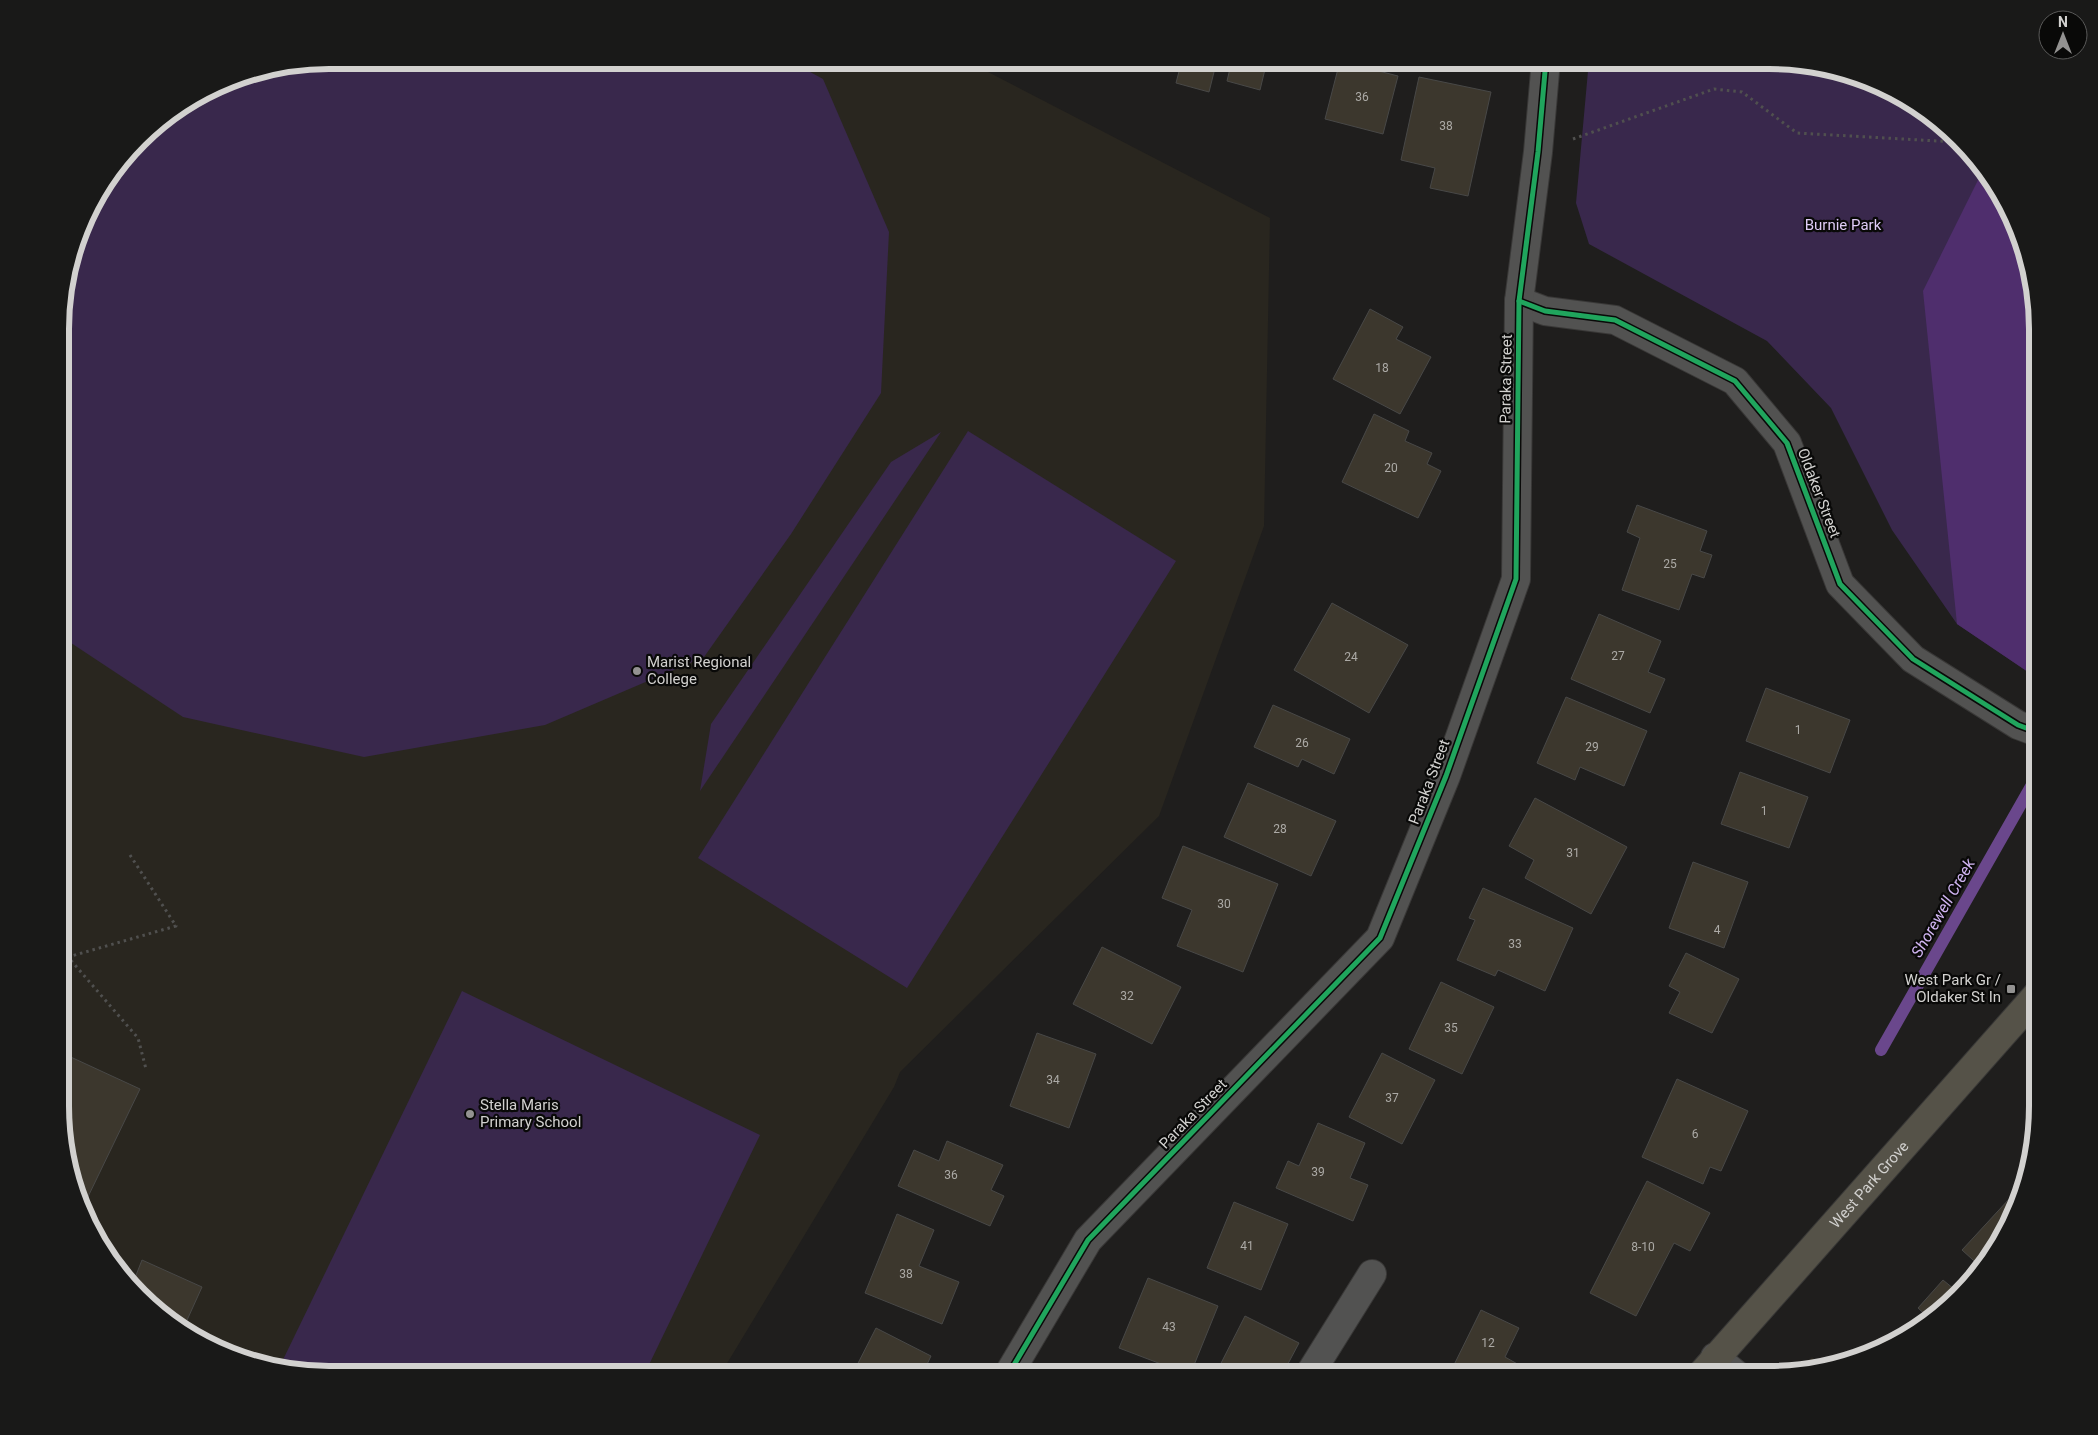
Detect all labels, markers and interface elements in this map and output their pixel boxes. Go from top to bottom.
north arrow [2038,10,2088,60]
text: N [2058,14,2068,30]
house number: 36 [1355,90,1369,104]
house number: 38 [1439,119,1453,133]
park label: Burnie Park [1805,216,1882,234]
street label: Paraka Street [1496,334,1516,424]
house number: 18 [1375,361,1389,375]
street label: Oldaker Street [1794,446,1844,540]
house number: 20 [1384,461,1398,475]
house number: 25 [1663,557,1677,571]
house number: 27 [1611,649,1625,663]
house number: 24 [1344,650,1358,664]
place label: Marist Regional College [647,653,751,688]
marker: Marist Regional College [631,665,643,677]
house number: 1 [1795,723,1801,737]
house number: 26 [1295,736,1309,750]
street label: Paraka Street [1405,737,1453,827]
house number: 29 [1585,740,1599,754]
house number: 1 [1761,804,1767,818]
house number: 28 [1273,822,1287,836]
house number: 31 [1566,846,1580,860]
water label: Shorewell Creek [1907,854,1980,961]
house number: 30 [1217,897,1231,911]
house number: 4 [1714,923,1721,937]
house number: 33 [1508,937,1522,951]
place label: West Park Gr / Oldaker St In [1904,971,2001,1006]
marker: West Park Gr / Oldaker St In [2005,983,2017,995]
house number: 32 [1120,989,1134,1003]
house number: 35 [1444,1021,1458,1035]
house number: 34 [1046,1073,1060,1087]
street label: Paraka Street [1155,1075,1231,1152]
house number: 37 [1385,1091,1399,1105]
place label: Stella Maris Primary School [480,1096,581,1131]
marker: Stella Maris Primary School [464,1108,476,1120]
house number: 6 [1692,1127,1699,1141]
street label: West Park Grove [1826,1137,1913,1232]
house number: 39 [1311,1165,1325,1179]
house number: 36 [944,1168,958,1182]
house number: 41 [1240,1239,1254,1253]
house number: 8-10 [1631,1240,1655,1254]
house number: 38 [899,1267,913,1281]
house number: 43 [1162,1320,1176,1334]
house number: 12 [1481,1336,1495,1350]

